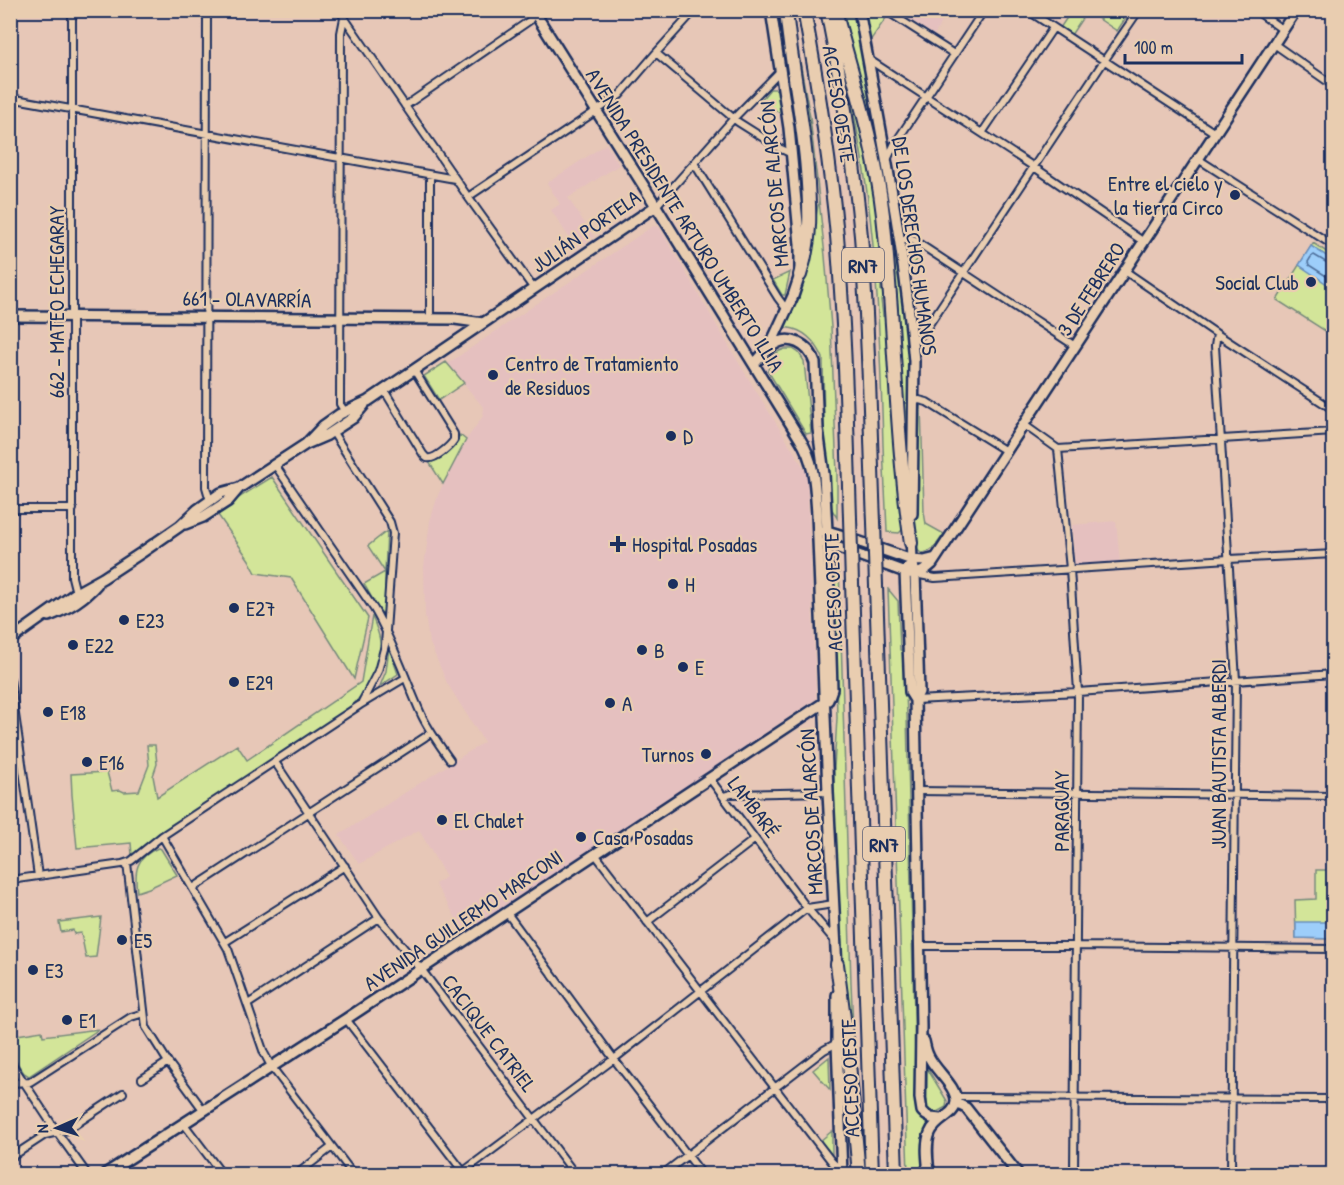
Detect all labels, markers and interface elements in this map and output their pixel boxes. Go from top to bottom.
scale bar [1125,27,1242,65]
text: 100 m [1134,35,1173,60]
street label: ACCESO OESTE [815,43,863,165]
street label: AVENIDA PRESIDENTE ARTURO UMBERTO ILLIA [579,63,791,377]
street label: MARCOS DE ALARCÓN [752,100,796,268]
street label: DE LOS DERECHOS HUMANOS [885,135,945,357]
place label: Entre el cielo y la tierra Circo [1108,169,1223,222]
street label: JULIÁN PORTELA [526,183,646,279]
marker: Entre el cielo y la tierra Circo [1228,188,1242,202]
street label: 662 - MATEO ECHEGARAY [42,205,71,398]
street label: 3 DE FEBRERO [1050,237,1132,341]
road number: RN7 [842,248,884,282]
place label: Social Club [1215,268,1299,297]
marker: Social Club [1304,275,1318,289]
street label: 661 - OLAVARRÍA [182,283,312,315]
place label: Centro de Tratamiento de Residuos [505,349,678,402]
marker: Centro de Tratamiento de Residuos [486,368,500,382]
place label: D [683,422,693,451]
marker: D [664,429,678,443]
place label: Hospital Posadas [632,530,757,559]
street label: ACCESO OESTE [816,532,850,652]
marker: Hospital Posadas [609,535,627,553]
place label: H [685,570,695,599]
marker: H [666,577,680,591]
place label: E27 [246,594,276,623]
marker: E27 [227,601,241,615]
place label: E23 [136,606,165,635]
marker: E23 [117,613,131,627]
place label: E22 [85,631,114,660]
place label: B [654,636,665,665]
marker: E22 [66,638,80,652]
marker: B [635,643,649,657]
place label: E [695,653,704,682]
street label: JUAN BAUTISTA ALBERDI [1204,659,1233,849]
marker: E [676,660,690,674]
place label: E29 [246,668,273,697]
marker: E29 [227,675,241,689]
place label: A [622,689,632,718]
marker: A [603,696,617,710]
place label: E18 [60,698,86,727]
marker: E18 [41,705,55,719]
street label: MARCOS DE ALARCÓN [792,728,830,896]
place label: Turnos [642,740,694,769]
marker: Turnos [699,747,713,761]
place label: E16 [99,748,124,777]
marker: E16 [80,755,94,769]
street label: LAMBARÉ [721,770,787,844]
street label: PARAGUAY [1047,770,1076,852]
place label: El Chalet [454,806,524,835]
marker: El Chalet [435,813,449,827]
place label: Casa Posadas [593,823,693,852]
road number: RN7 [863,827,905,861]
marker: Casa Posadas [574,830,588,844]
street label: AVENIDA GUILLERMO MARCONI [358,843,568,997]
place label: E5 [134,926,152,955]
marker: E5 [115,933,129,947]
place label: E3 [45,956,64,985]
marker: E3 [26,963,40,977]
street label: CACIQUE CATRIEL [435,968,543,1098]
place label: E1 [79,1006,96,1035]
marker: E1 [60,1013,74,1027]
street label: ACCESO OESTE [833,1018,867,1138]
north arrow [27,1098,87,1158]
text: N [31,1123,53,1134]

